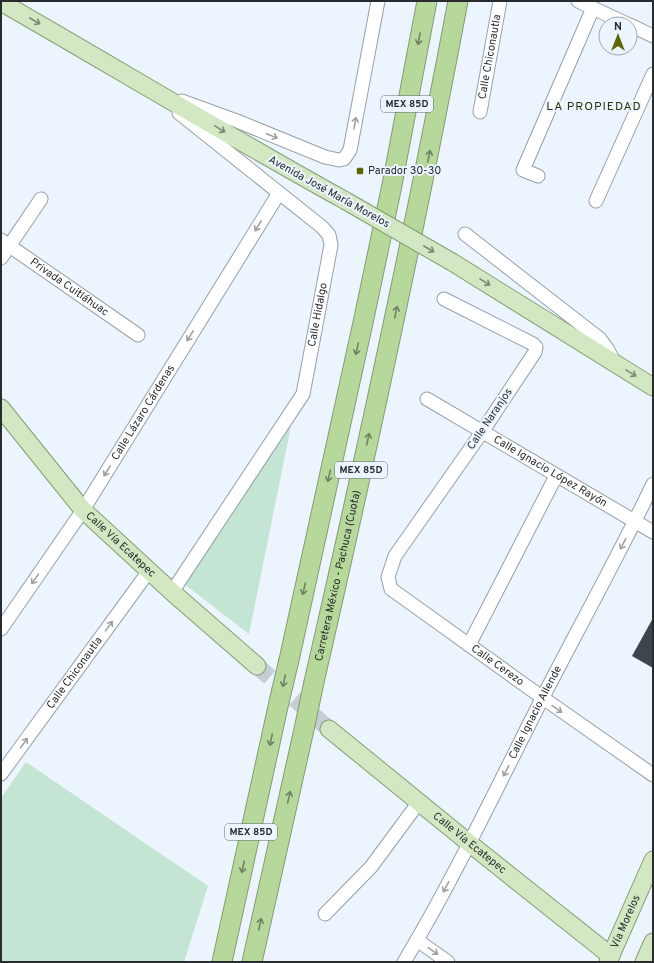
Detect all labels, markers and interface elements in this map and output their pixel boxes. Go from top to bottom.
street label: Calle Chiconautla [475,13,504,100]
north arrow [598,16,638,56]
one-way arrow [29,18,41,26]
text: N [614,20,622,34]
one-way arrow [415,32,423,45]
road number: MEX 85D [381,96,433,112]
district label: LA PROPIEDAD [546,99,642,115]
one-way arrow [352,117,360,130]
one-way arrow [214,125,225,133]
one-way arrow [266,132,278,140]
one-way arrow [425,149,433,162]
street label: Avenida José María Morelos [266,153,392,231]
place label: Parador 30-30 [368,164,441,178]
marker: Parador 30-30 [355,166,365,176]
one-way arrow [254,220,262,232]
one-way arrow [423,245,435,253]
street label: Privada Cuitláhuac [27,255,111,319]
one-way arrow [479,278,490,286]
street label: Calle Hidalgo [305,282,331,348]
one-way arrow [392,306,400,319]
one-way arrow [186,330,194,341]
one-way arrow [353,342,361,355]
street label: Calle Lázaro Cárdenas [108,362,178,463]
one-way arrow [625,369,636,377]
street label: Calle Naranjos [464,386,516,452]
one-way arrow [365,433,373,446]
street label: Calle Ignacio López Rayón [491,433,610,510]
road number: MEX 85D [335,462,387,478]
one-way arrow [103,465,111,477]
one-way arrow [324,469,332,482]
street label: Carretera México - Pachuca (Cuota) [312,489,364,663]
street label: Calle Vía Ecatepec [83,509,159,580]
one-way arrow [619,537,627,549]
one-way arrow [31,573,39,584]
one-way arrow [299,582,307,595]
one-way arrow [104,621,113,632]
street label: Calle Chiconautla [44,634,106,712]
street label: Calle Cerezo [468,642,527,689]
street label: Calle Ignacio Allende [506,663,565,762]
one-way arrow [280,674,287,687]
one-way arrow [552,705,563,713]
one-way arrow [266,733,274,746]
one-way arrow [20,737,28,748]
one-way arrow [502,765,509,777]
one-way arrow [285,791,293,804]
street label: Calle Vía Ecatepec [430,809,509,877]
road number: MEX 85D [225,824,277,840]
one-way arrow [239,860,247,873]
one-way arrow [442,880,449,892]
street label: Vía Morelos [608,893,644,951]
one-way arrow [257,918,265,931]
one-way arrow [427,947,438,955]

